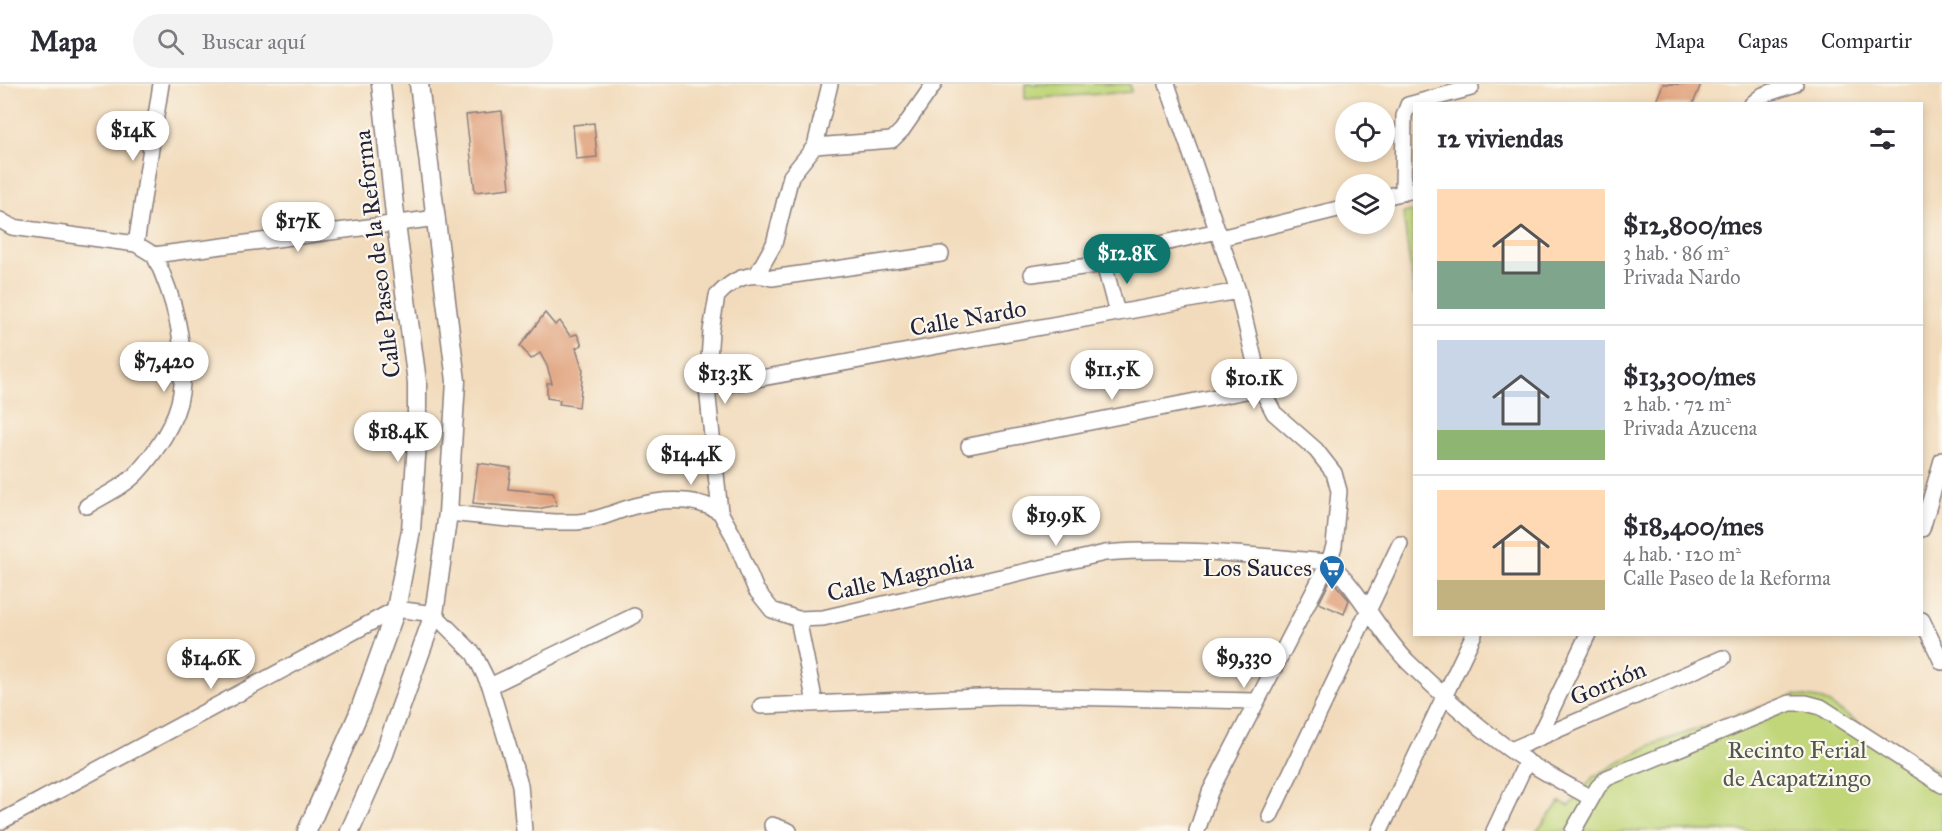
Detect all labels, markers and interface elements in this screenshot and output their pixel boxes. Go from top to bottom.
search box [133,14,553,68]
text: Mapa [30,24,97,59]
icon: search [154,25,187,58]
text: Buscar aquí [202,28,305,55]
text: Mapa [1655,28,1705,54]
text: Capas [1738,28,1788,54]
text: Compartir [1821,28,1912,54]
map controls [1335,102,1395,234]
button: locate [1335,102,1395,162]
pin: $14K [97,111,169,162]
text: $14K [110,118,156,142]
text: 12 viviendas [1437,122,1563,154]
icon: filters [1866,122,1899,155]
street label: Calle Paseo de la Reforma [347,128,407,380]
button: layers [1335,174,1395,234]
pin: $17K [262,202,334,253]
text: $17K [276,209,320,233]
text: $12,800/mes [1623,209,1762,241]
icon: home [1485,213,1557,285]
pin: $12.8K [1078,234,1176,285]
text: $12.8K [1097,241,1157,265]
text: 3 hab. · 86 m² [1623,241,1730,265]
text: Privada Nardo [1623,265,1741,289]
street label: Calle Nardo [907,293,1029,343]
pin: $7,420 [115,342,213,393]
text: $7,420 [134,349,194,373]
pin: $11.5K [1063,350,1161,401]
pin: $13.3K [676,354,774,405]
text: $11.5K [1084,357,1140,381]
pin: $10.1K [1205,359,1303,410]
text: $13,300/mes [1623,360,1756,392]
text: $13.3K [698,361,752,385]
icon: home [1485,364,1557,436]
text: $10.1K [1225,366,1283,390]
text: 2 hab. · 72 m² [1623,392,1731,416]
pin: $18.4K [349,412,447,463]
text: Privada Azucena [1623,416,1757,440]
text: $18.4K [368,419,428,443]
pin: $14.4K [642,435,740,486]
text: $14.4K [660,442,722,466]
pin: $19.9K [1007,496,1105,547]
text: $19.9K [1026,503,1086,527]
text: $18,400/mes [1623,510,1764,542]
icon: home [1485,514,1557,586]
text: 4 hab. · 120 m² [1623,542,1741,566]
street label: Calle Magnolia [824,545,977,608]
place label: Los Sauces [1202,553,1312,583]
supermarket icon: Los Sauces [1317,553,1347,591]
text: Calle Paseo de la Reforma [1623,566,1831,590]
pin: $9,330 [1195,638,1293,689]
pin: $14.6K [162,639,260,690]
text: $9,330 [1216,645,1272,669]
text: $14.6K [181,646,241,670]
street label: Gorrión [1566,654,1650,712]
park label: Recinto Ferial de Acapatzingo [1723,735,1871,793]

